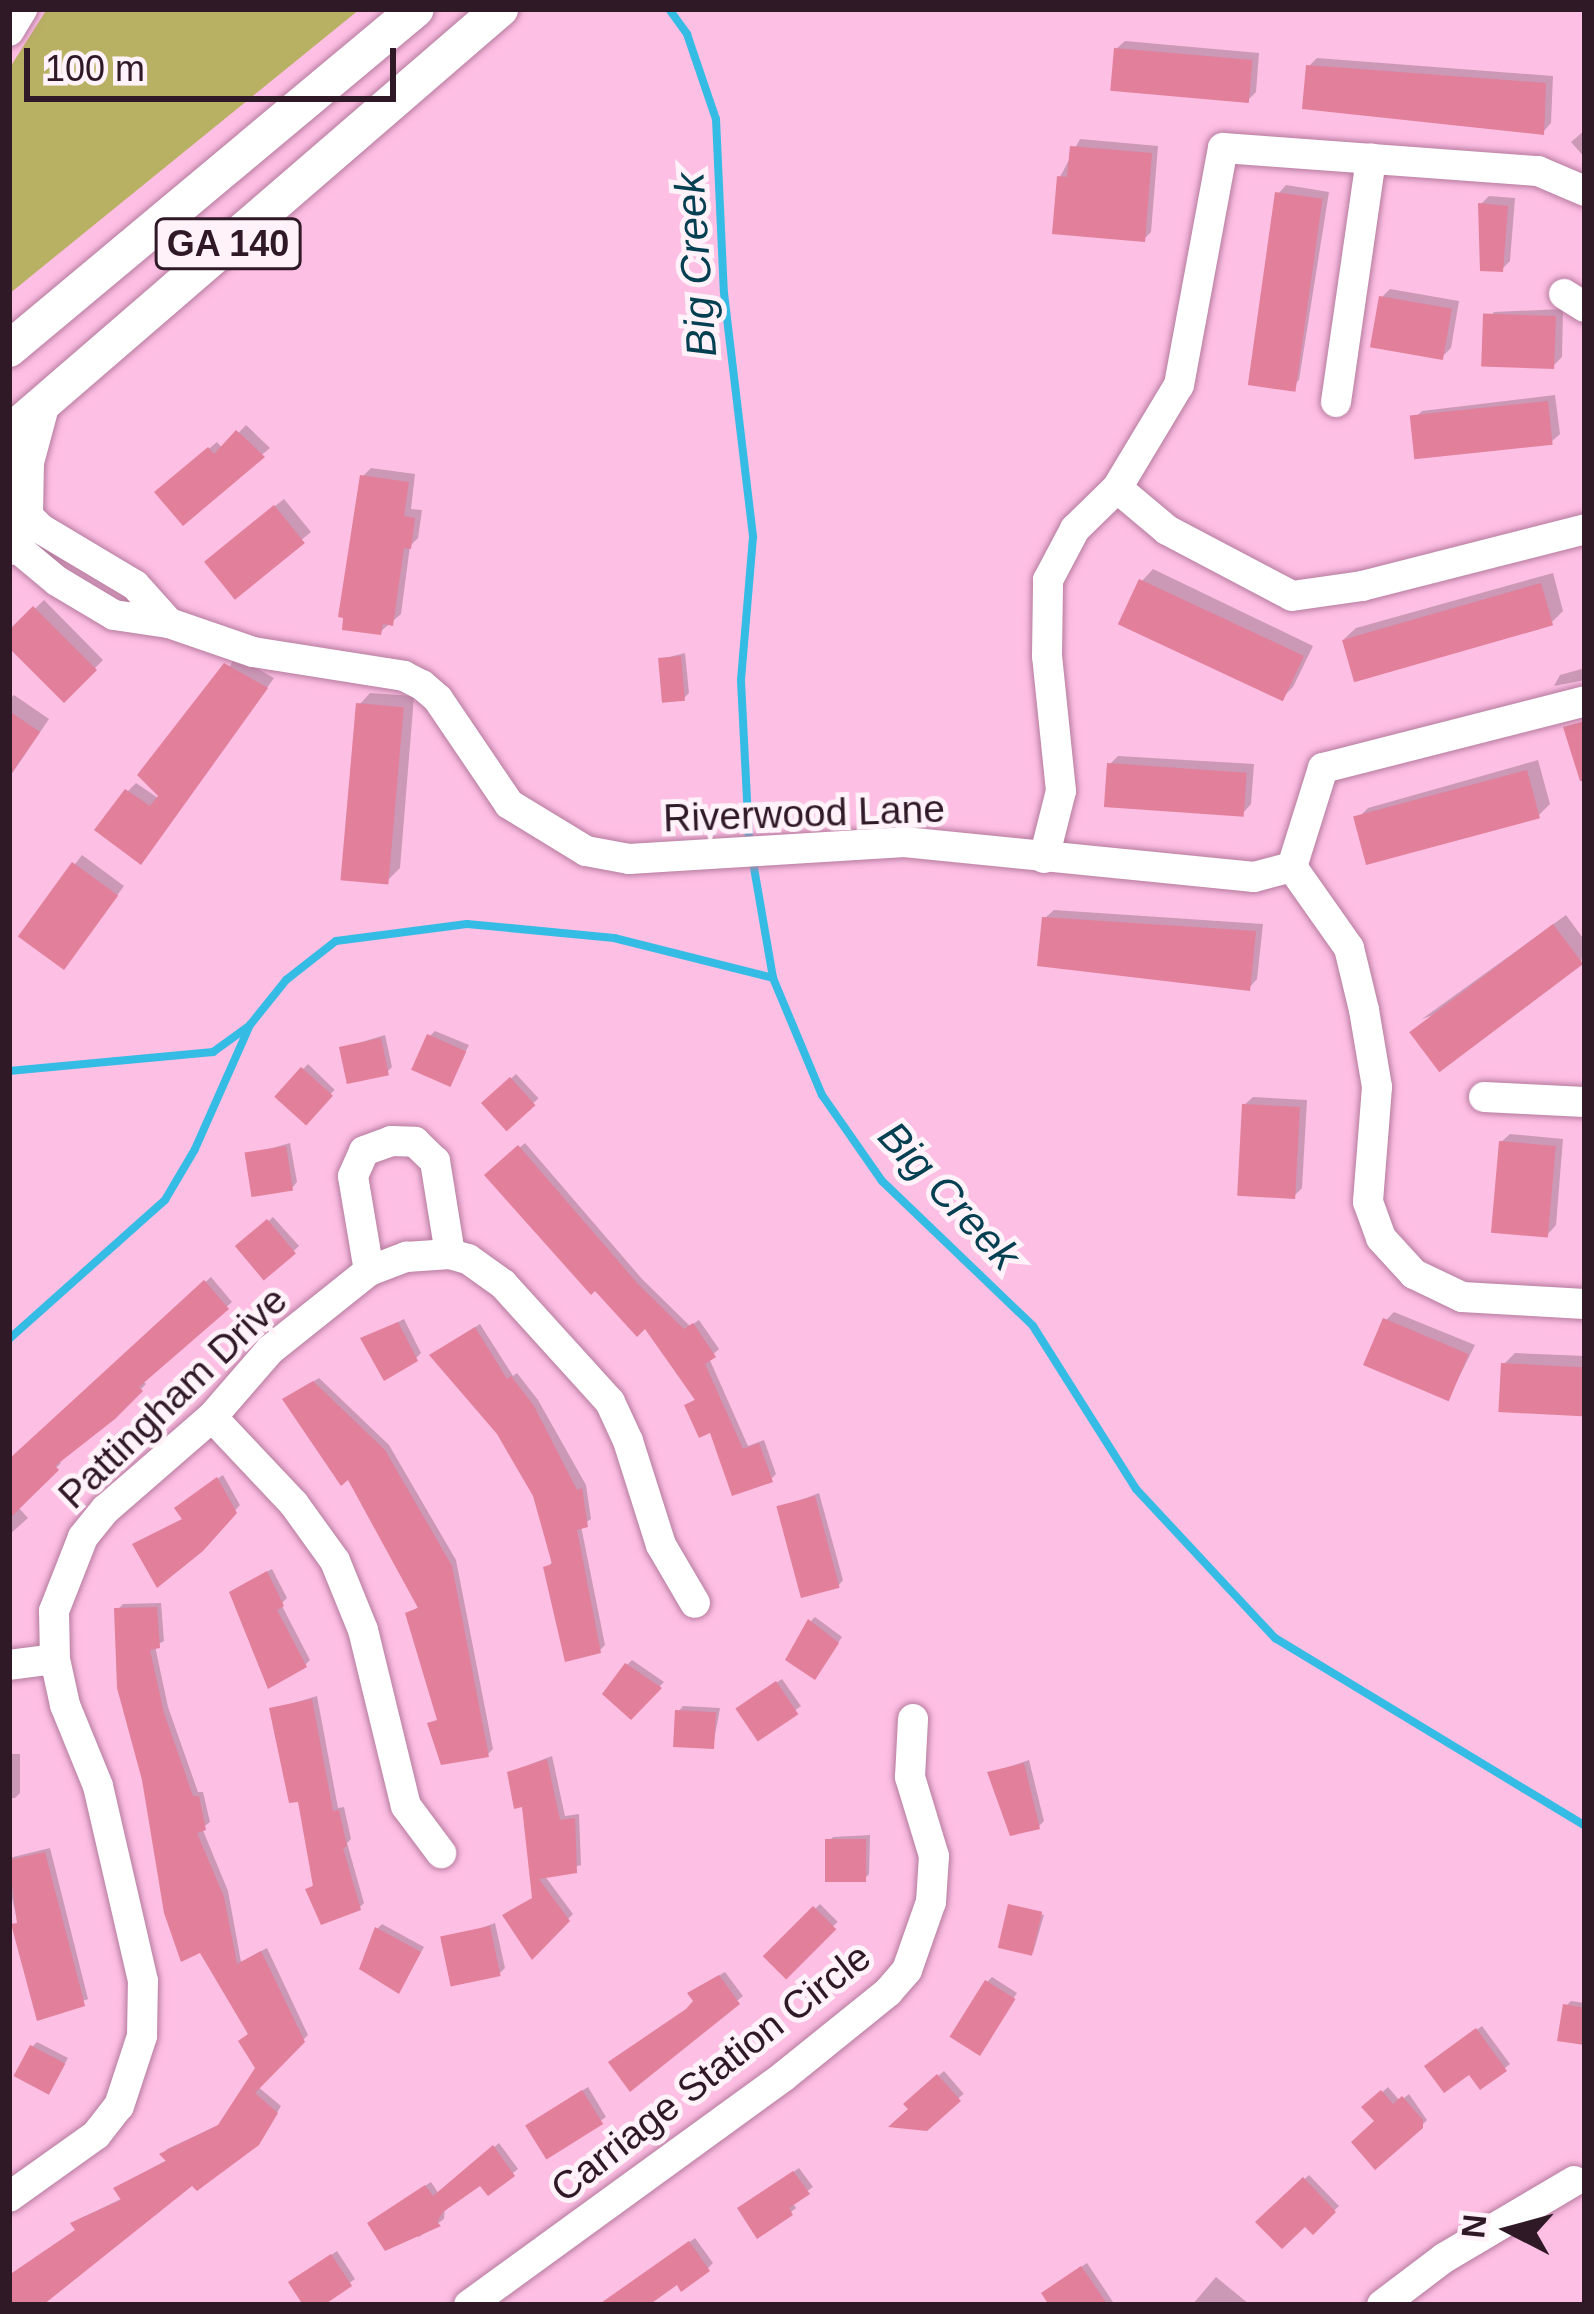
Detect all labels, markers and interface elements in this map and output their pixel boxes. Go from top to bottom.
scale bar [30,24,402,98]
text: 100 m [45,48,145,89]
water label: Big Creek [664,171,728,359]
road number: GA 140 [153,214,303,274]
street label: Riverwood Lane [662,786,946,842]
water label: Big Creek [868,1111,1030,1281]
street label: Pattingham Drive [49,1277,297,1519]
street label: Carriage Station Circle [542,1934,880,2212]
north arrow [1450,2170,1570,2290]
text: N [1454,2212,1493,2240]

